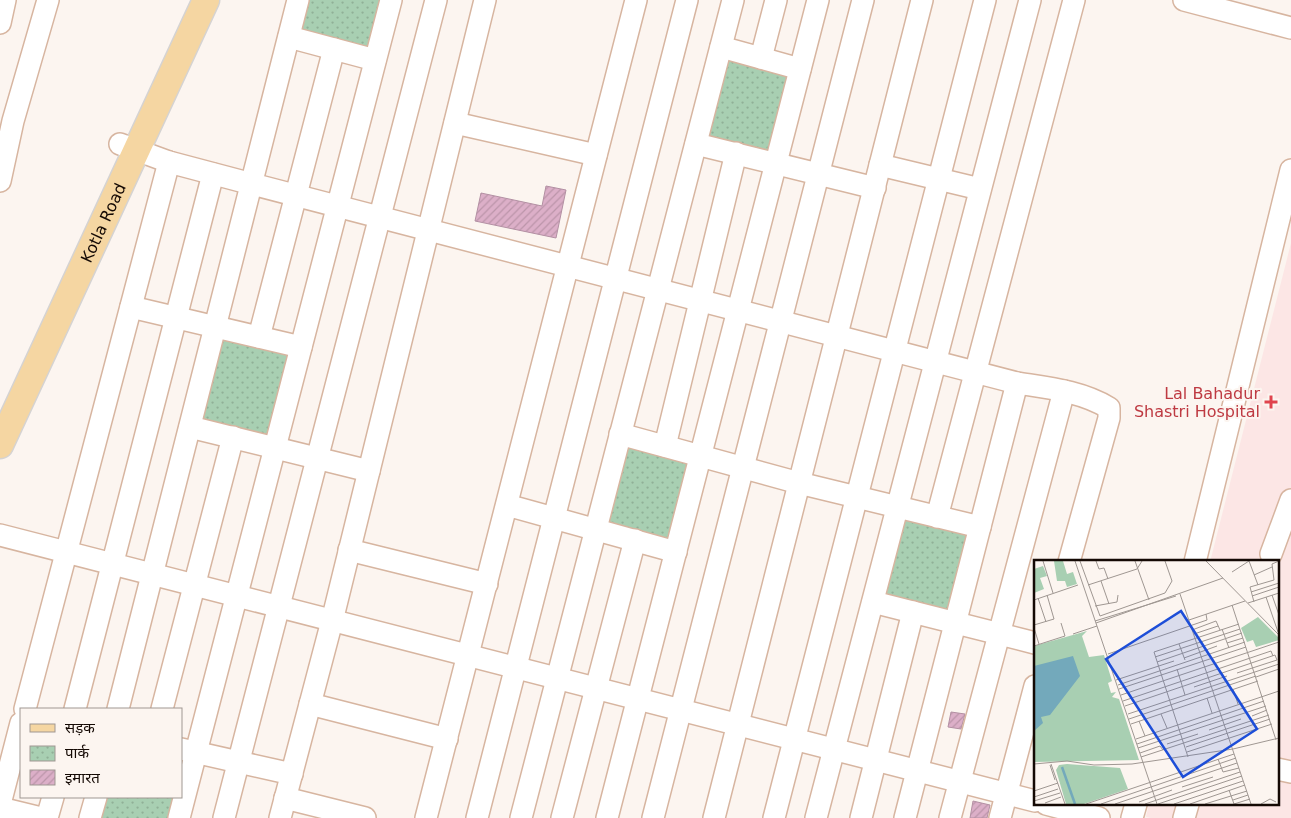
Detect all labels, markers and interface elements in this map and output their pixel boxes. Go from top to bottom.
street label: Kotla Road [76,180,129,265]
place label: Lal Bahadur Shastri Hospital [1134,384,1260,421]
marker: Lal Bahadur Shastri Hospital [1264,395,1278,409]
inset map [1034,560,1278,806]
legend [20,708,182,798]
text: सड़क [65,719,95,737]
text: पार्क [65,744,89,762]
text: इमारत [65,769,100,787]

